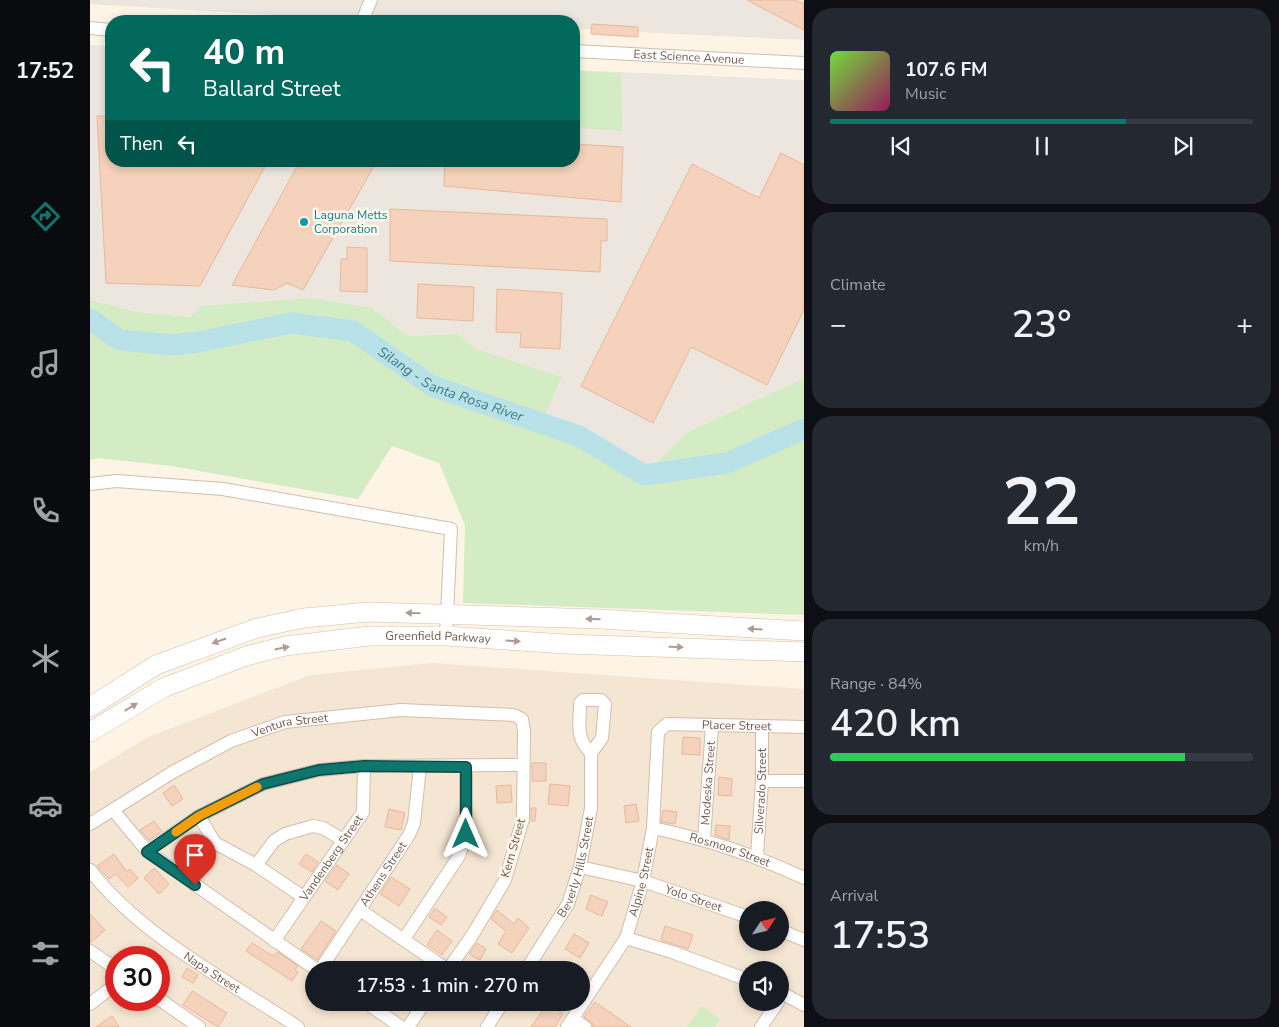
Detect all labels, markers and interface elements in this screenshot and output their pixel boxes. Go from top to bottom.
text: 40 m [203,29,285,76]
icon: left [120,35,185,100]
street label: East Science Avenue [633,46,745,68]
text: 17:52 [16,56,74,86]
text: 107.6 FM [905,57,988,83]
text: Ballard Street [203,74,340,104]
text: Music [905,83,946,105]
icon: left [173,130,201,158]
text: Then [120,131,163,157]
icon: previous [887,132,915,160]
icon: pause [1028,132,1056,160]
icon: next [1169,132,1197,160]
icon: directions [28,199,63,234]
place label: Laguna Metts Corporation [314,207,388,237]
marker: Laguna Metts Corporation [298,216,310,228]
text: Climate [830,274,885,296]
text: 23° [1012,299,1071,350]
text: − [830,306,847,344]
text: + [1236,306,1253,344]
water label: Silang - Santa Rosa River [374,342,527,426]
icon: music [28,346,63,381]
text: 22 [1002,458,1081,547]
icon: phone [28,493,63,528]
text: km/h [1024,535,1059,557]
one-way arrow [405,609,421,617]
one-way arrow [585,615,601,623]
one-way arrow [747,624,763,632]
street label: Greenfield Parkway [385,628,492,647]
one-way arrow [211,637,226,645]
one-way arrow [506,637,522,645]
icon: climate [28,641,63,676]
one-way arrow [274,643,290,651]
one-way arrow [668,644,684,652]
text: Range · 84% [830,673,922,695]
text: 420 km [830,698,961,749]
one-way arrow [125,702,138,711]
street label: Ventura Street [248,710,330,742]
street label: Placer Street [702,717,772,734]
street label: Modeska Street [697,740,719,826]
street label: Silverado Street [750,747,770,835]
icon: car [28,788,63,823]
position arrow [439,807,491,859]
street label: Vandenberg Street [295,811,367,905]
street label: Beverly Hills Street [553,814,597,921]
street label: Kern Street [497,816,529,879]
street label: Rosmoor Street [688,829,773,871]
pin [174,834,216,885]
street label: Athens Street [356,838,411,909]
icon: arrive [181,841,209,869]
street label: Alpine Street [625,845,657,919]
street label: Yolo Street [662,881,725,916]
text: Arrival [830,885,878,907]
north arrow [739,901,789,951]
map controls [739,901,789,1011]
text: 17:53 [830,910,930,961]
icon: filters [28,936,63,971]
speed limit sign: 30 [105,946,170,1011]
street label: Napa Street [180,948,244,997]
button: sound [739,961,789,1011]
text: 17:53 · 1 min · 270 m [356,973,539,999]

